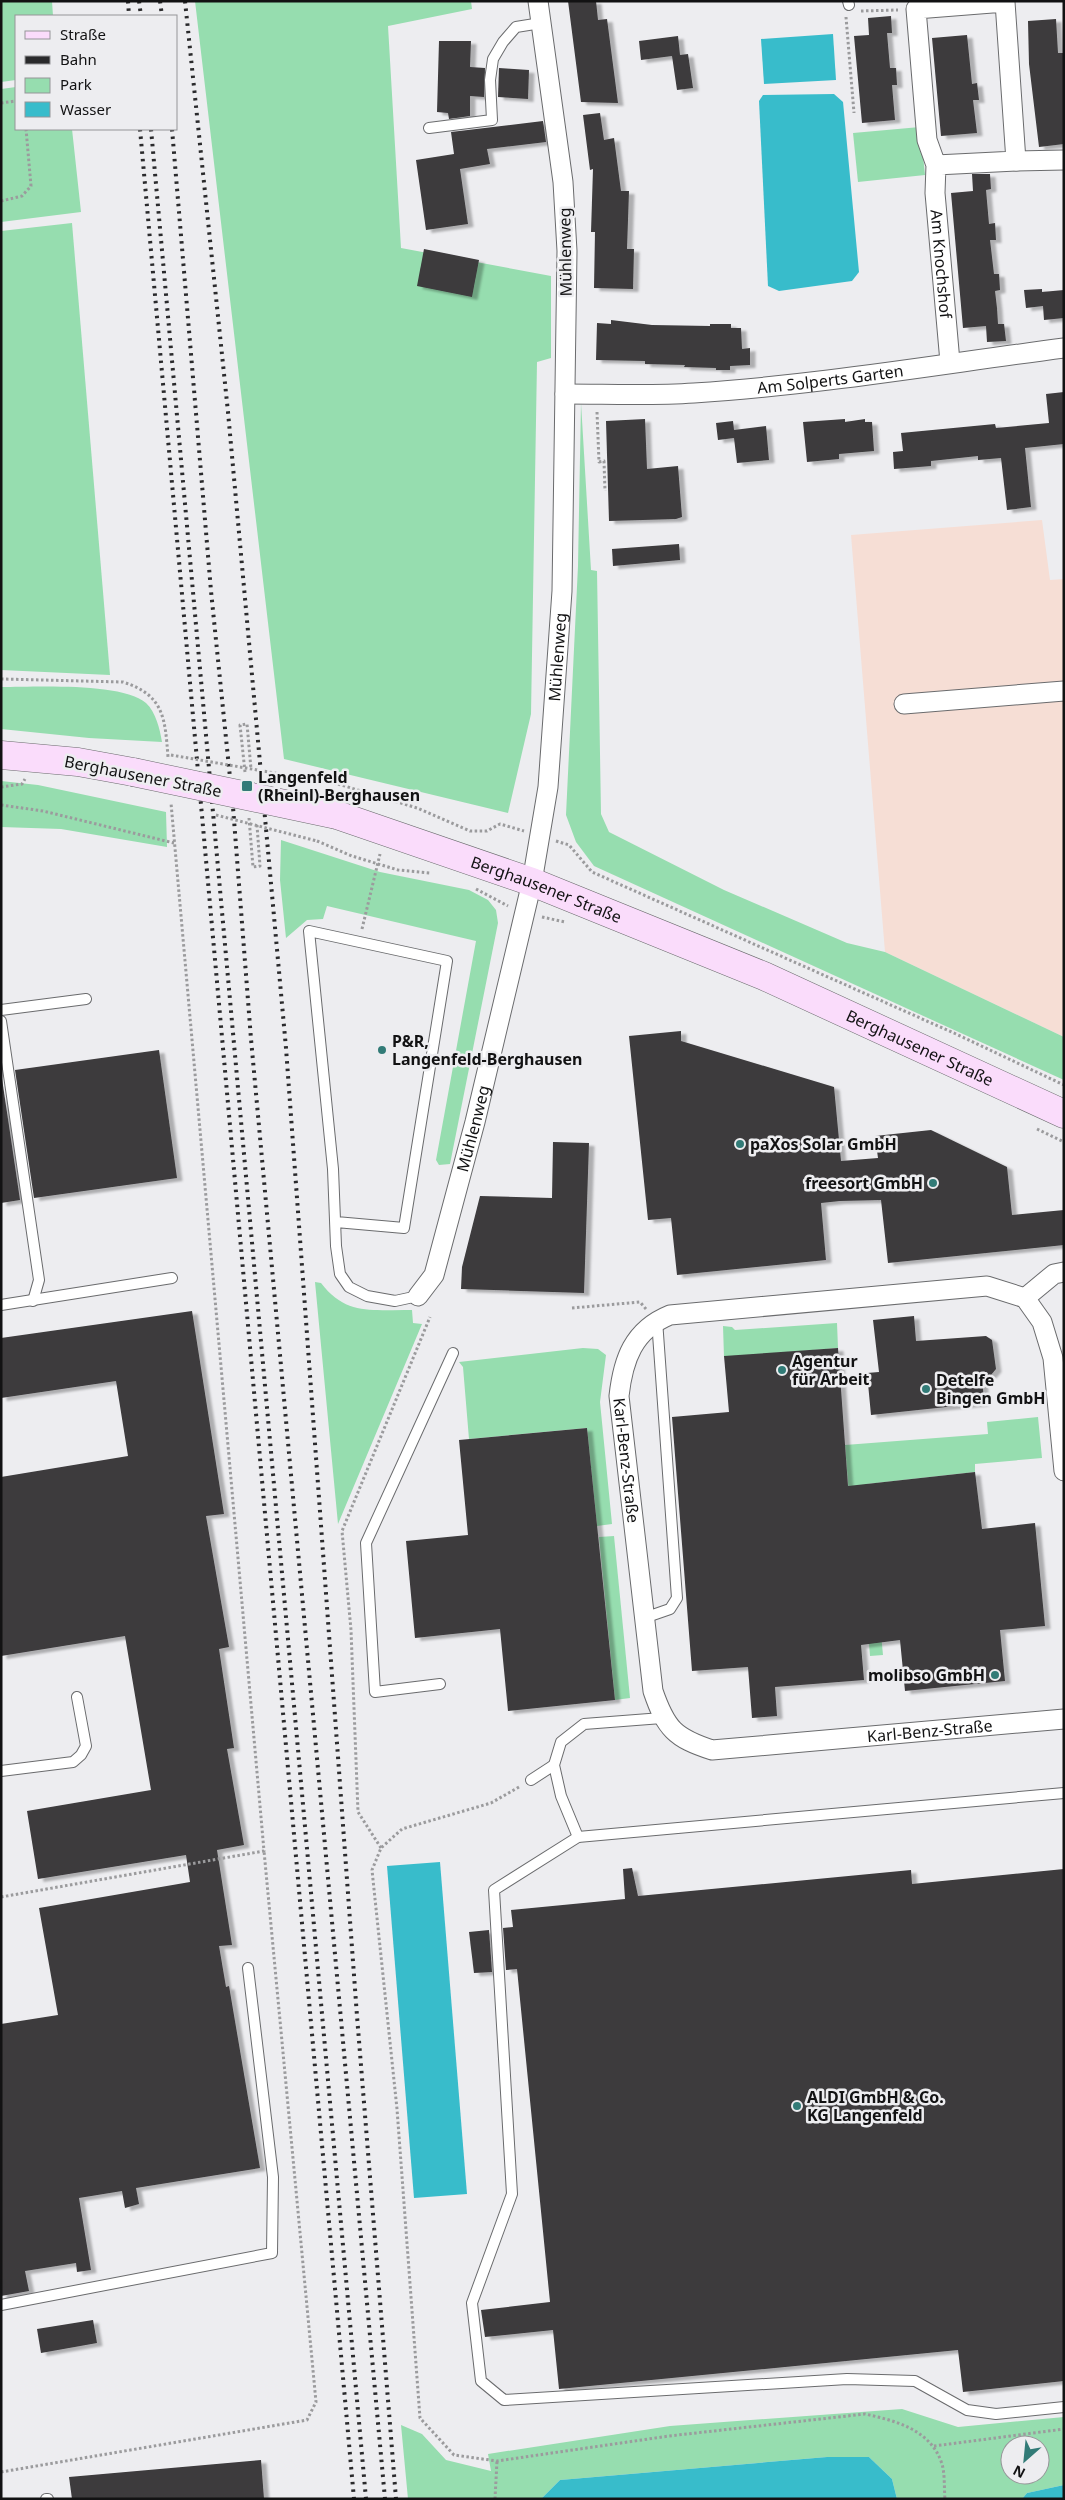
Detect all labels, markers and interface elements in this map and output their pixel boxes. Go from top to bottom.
legend [15,15,178,130]
text: Straße [60,24,106,44]
text: Bahn [60,49,97,69]
text: Park [60,74,92,94]
text: Wasser [60,99,111,119]
street label: Mühlenweg [553,207,577,297]
street label: Am Knochshof [926,209,957,321]
street label: Am Solperts Garten [756,359,905,399]
street label: Mühlenweg [543,612,571,702]
street label: Berghausener Straße [62,750,224,802]
place label: Langenfeld (Rheinl)-Berghausen [258,766,420,806]
marker: Langenfeld (Rheinl)-Berghausen [240,779,254,793]
street label: Berghausener Straße [468,851,625,928]
street label: Berghausener Straße [843,1004,997,1091]
place label: P&R, Langenfeld-Berghausen [392,1030,582,1070]
marker: P&R, Langenfeld-Berghausen [376,1044,388,1056]
street label: Mühlenweg [451,1083,494,1174]
place label: paXos Solar GmbH [750,1133,897,1155]
marker: paXos Solar GmbH [734,1138,746,1150]
place label: freesort GmbH [805,1172,923,1194]
marker: freesort GmbH [927,1177,939,1189]
place label: Agentur für Arbeit [792,1350,870,1390]
marker: Agentur für Arbeit [776,1364,788,1376]
place label: Detelfe Bingen GmbH [936,1369,1046,1409]
marker: Detelfe Bingen GmbH [920,1383,932,1395]
street label: Karl-Benz-Straße [608,1397,645,1524]
place label: molibso GmbH [868,1664,985,1686]
marker: molibso GmbH [989,1669,1001,1681]
street label: Karl-Benz-Straße [866,1714,993,1747]
place label: ALDI GmbH & Co. KG Langenfeld [807,2086,944,2126]
marker: ALDI GmbH & Co. KG Langenfeld [791,2100,803,2112]
north arrow [1000,2435,1050,2485]
text: N [1009,2461,1028,2483]

